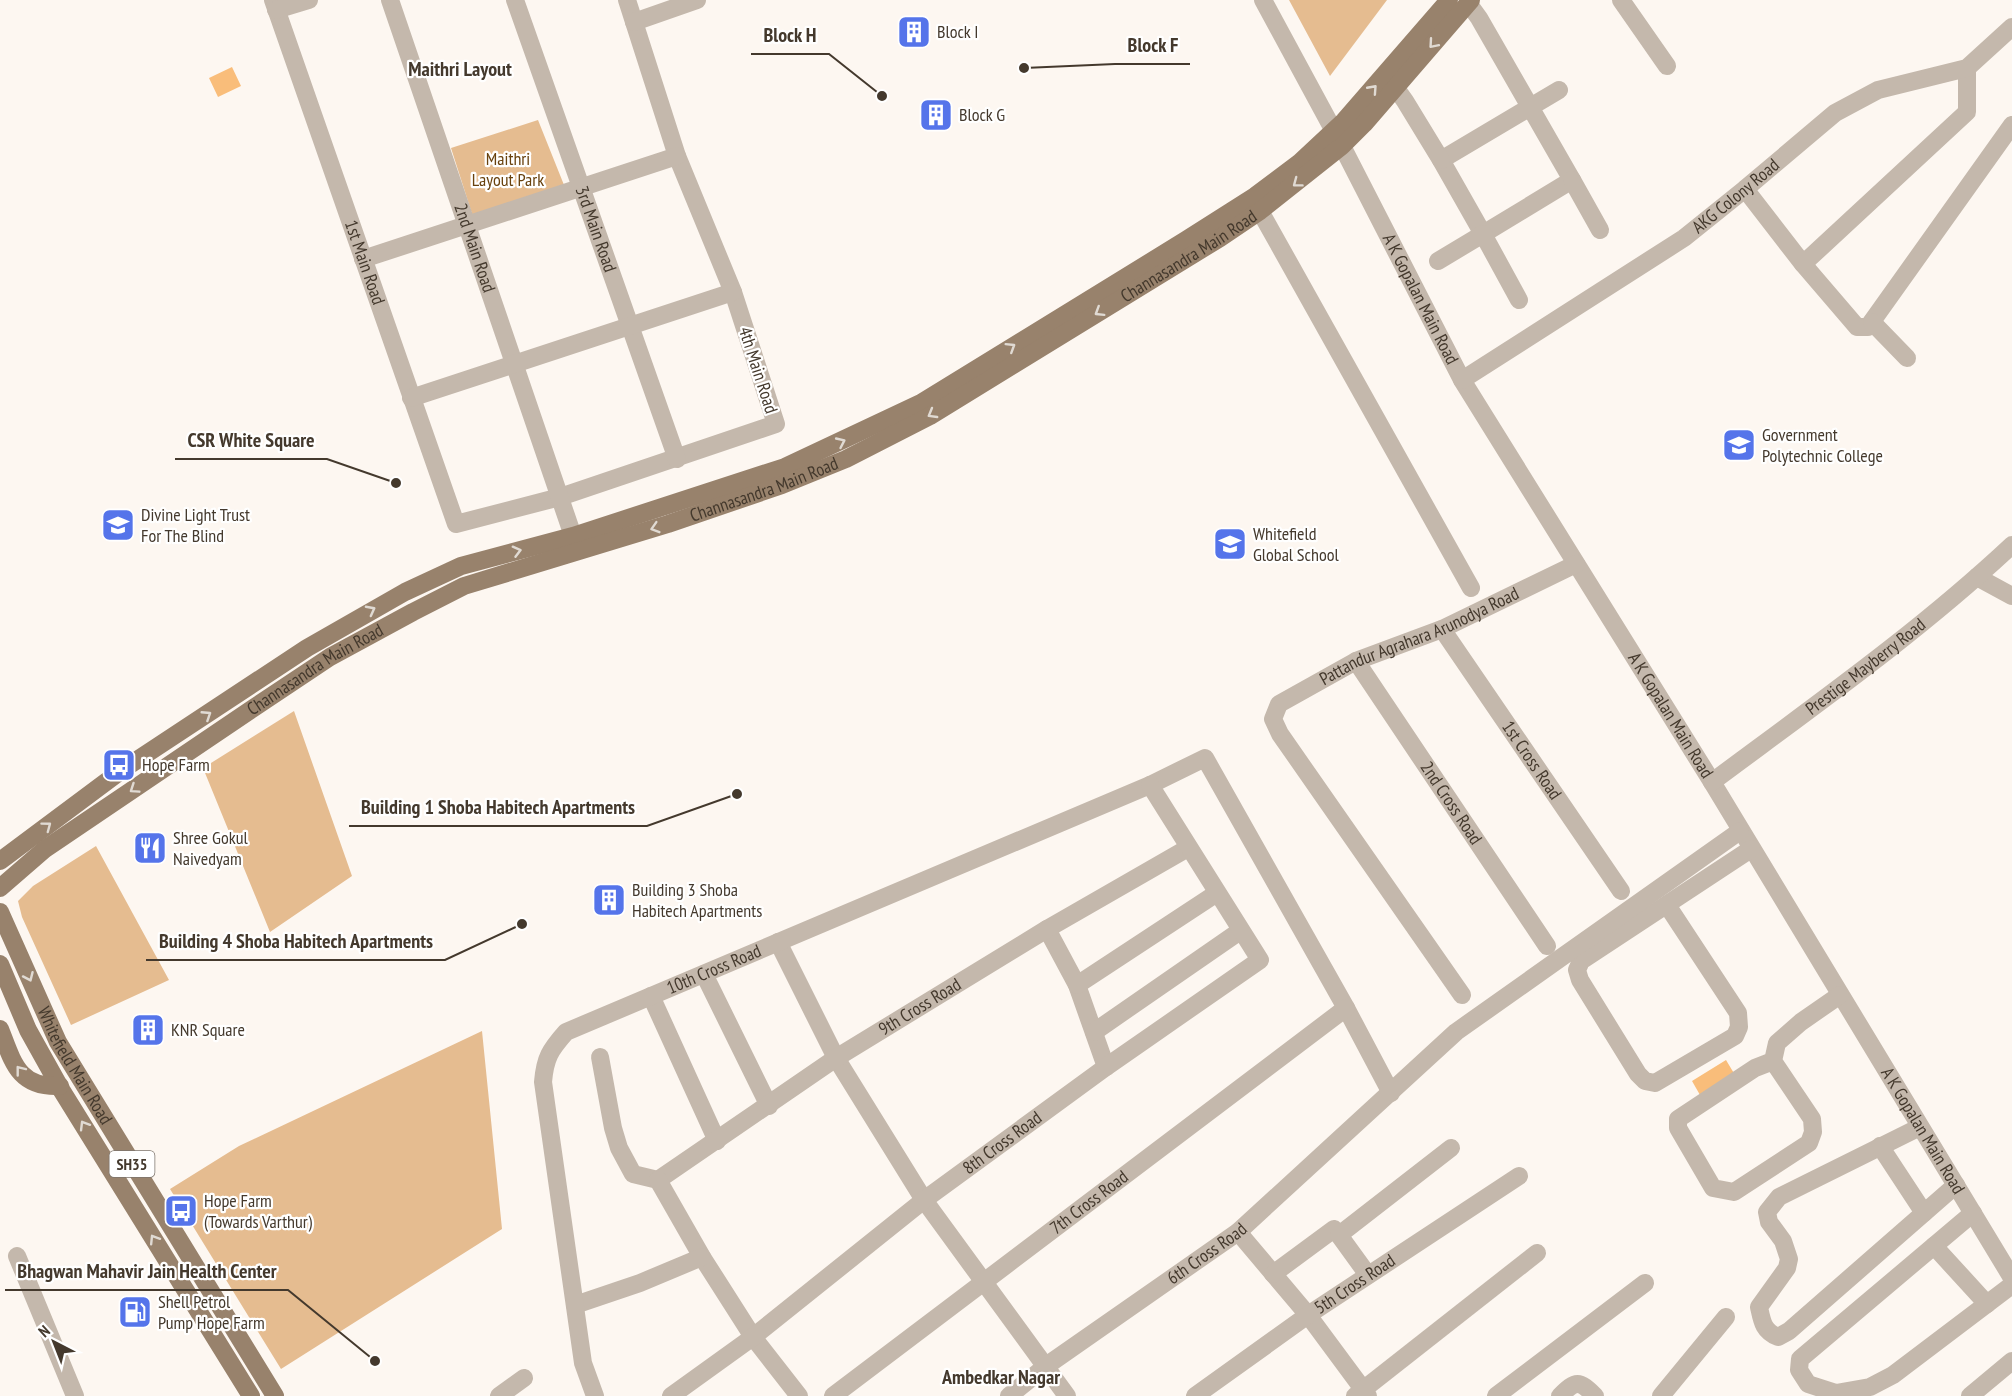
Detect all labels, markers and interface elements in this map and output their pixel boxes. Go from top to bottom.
building icon: Block I [896,14,932,50]
callout: Block H [751,16,829,54]
place label: Block I [937,20,978,43]
text: Block H [763,22,817,48]
callout: Block F [1115,26,1190,64]
text: Block F [1128,32,1178,58]
one-way arrow [1429,37,1440,48]
district label: Maithri Layout [408,56,512,82]
one-way arrow [1366,85,1377,95]
building icon: Block G [918,97,954,133]
place label: Block G [959,103,1005,126]
park label: Maithri Layout Park [472,147,544,191]
street label: AKG Colony Road [1687,153,1784,238]
one-way arrow [1293,176,1304,187]
street label: 3rd Main Road [571,183,622,275]
street label: 2nd Main Road [449,200,501,295]
street label: Channasandra Main Road [1116,205,1261,307]
street label: 1st Main Road [340,217,391,308]
street label: A K Gopalan Main Road [1378,230,1464,368]
one-way arrow [1095,305,1105,317]
street label: 4th Main Road [734,324,783,416]
one-way arrow [1005,343,1015,355]
one-way arrow [928,407,938,419]
callout: CSR White Square [175,421,327,459]
place label: Government Polytechnic College [1762,423,1883,467]
text: CSR White Square [187,427,315,453]
school or university icon: Government Polytechnic College [1721,427,1757,463]
one-way arrow [834,437,845,449]
street label: Channasandra Main Road [687,451,841,527]
place label: Divine Light Trust For The Blind [141,503,250,547]
school or university icon: Divine Light Trust For The Blind [100,507,136,543]
one-way arrow [650,521,661,533]
place label: Whitefield Global School [1253,522,1339,566]
school or university icon: Whitefield Global School [1212,526,1248,562]
one-way arrow [511,546,522,558]
street label: Pattandur Agrahara Arunodya Road [1315,581,1522,690]
one-way arrow [365,606,376,617]
street label: Prestige Mayberry Road [1801,613,1930,720]
street label: Channasandra Main Road [242,618,387,720]
street label: A K Gopalan Main Road [1623,648,1719,782]
one-way arrow [201,710,211,722]
street label: 1st Cross Road [1497,716,1567,804]
bus stop icon: Hope Farm [101,747,137,783]
place label: Hope Farm [142,753,210,776]
street label: 2nd Cross Road [1416,757,1488,849]
one-way arrow [129,782,140,793]
callout: Building 1 Shoba Habitech Apartments [349,788,647,826]
text: Building 1 Shoba Habitech Apartments [361,794,635,820]
one-way arrow [40,822,51,833]
place label: Shree Gokul Naivedyam [173,826,249,870]
restaurant icon: Shree Gokul Naivedyam [132,830,168,866]
place label: Building 3 Shoba Habitech Apartments [632,878,762,922]
building icon: Building 3 Shoba Habitech Apartments [591,882,627,918]
callout: Building 4 Shoba Habitech Apartments [146,922,445,960]
text: Building 4 Shoba Habitech Apartments [159,928,433,954]
street label: 10th Cross Road [663,939,764,999]
one-way arrow [22,971,34,982]
street label: 9th Cross Road [874,972,965,1040]
street label: Whitefield Main Road [33,1003,118,1129]
building icon: KNR Square [130,1012,166,1048]
place label: KNR Square [171,1018,245,1041]
street label: A K Gopalan Main Road [1876,1063,1970,1198]
one-way arrow [16,1066,27,1077]
street label: 8th Cross Road [958,1106,1046,1179]
one-way arrow [79,1121,91,1131]
road number: SH35 [110,1151,154,1177]
street label: 7th Cross Road [1045,1165,1132,1239]
place label: Hope Farm (Towards Varthur) [204,1189,313,1233]
bus stop icon: Hope Farm (Towards Varthur) [163,1193,199,1229]
street label: 6th Cross Road [1162,1217,1252,1289]
one-way arrow [149,1235,161,1245]
street label: 5th Cross Road [1310,1249,1399,1319]
callout: Bhagwan Mahavir Jain Health Center [5,1252,288,1290]
text: Bhagwan Mahavir Jain Health Center [17,1258,277,1284]
place label: Shell Petrol Pump Hope Farm [158,1290,265,1334]
fuel station icon: Shell Petrol Pump Hope Farm [117,1294,153,1330]
north arrow [24,1312,84,1372]
text: N [34,1321,54,1341]
district label: Ambedkar Nagar [941,1364,1060,1390]

